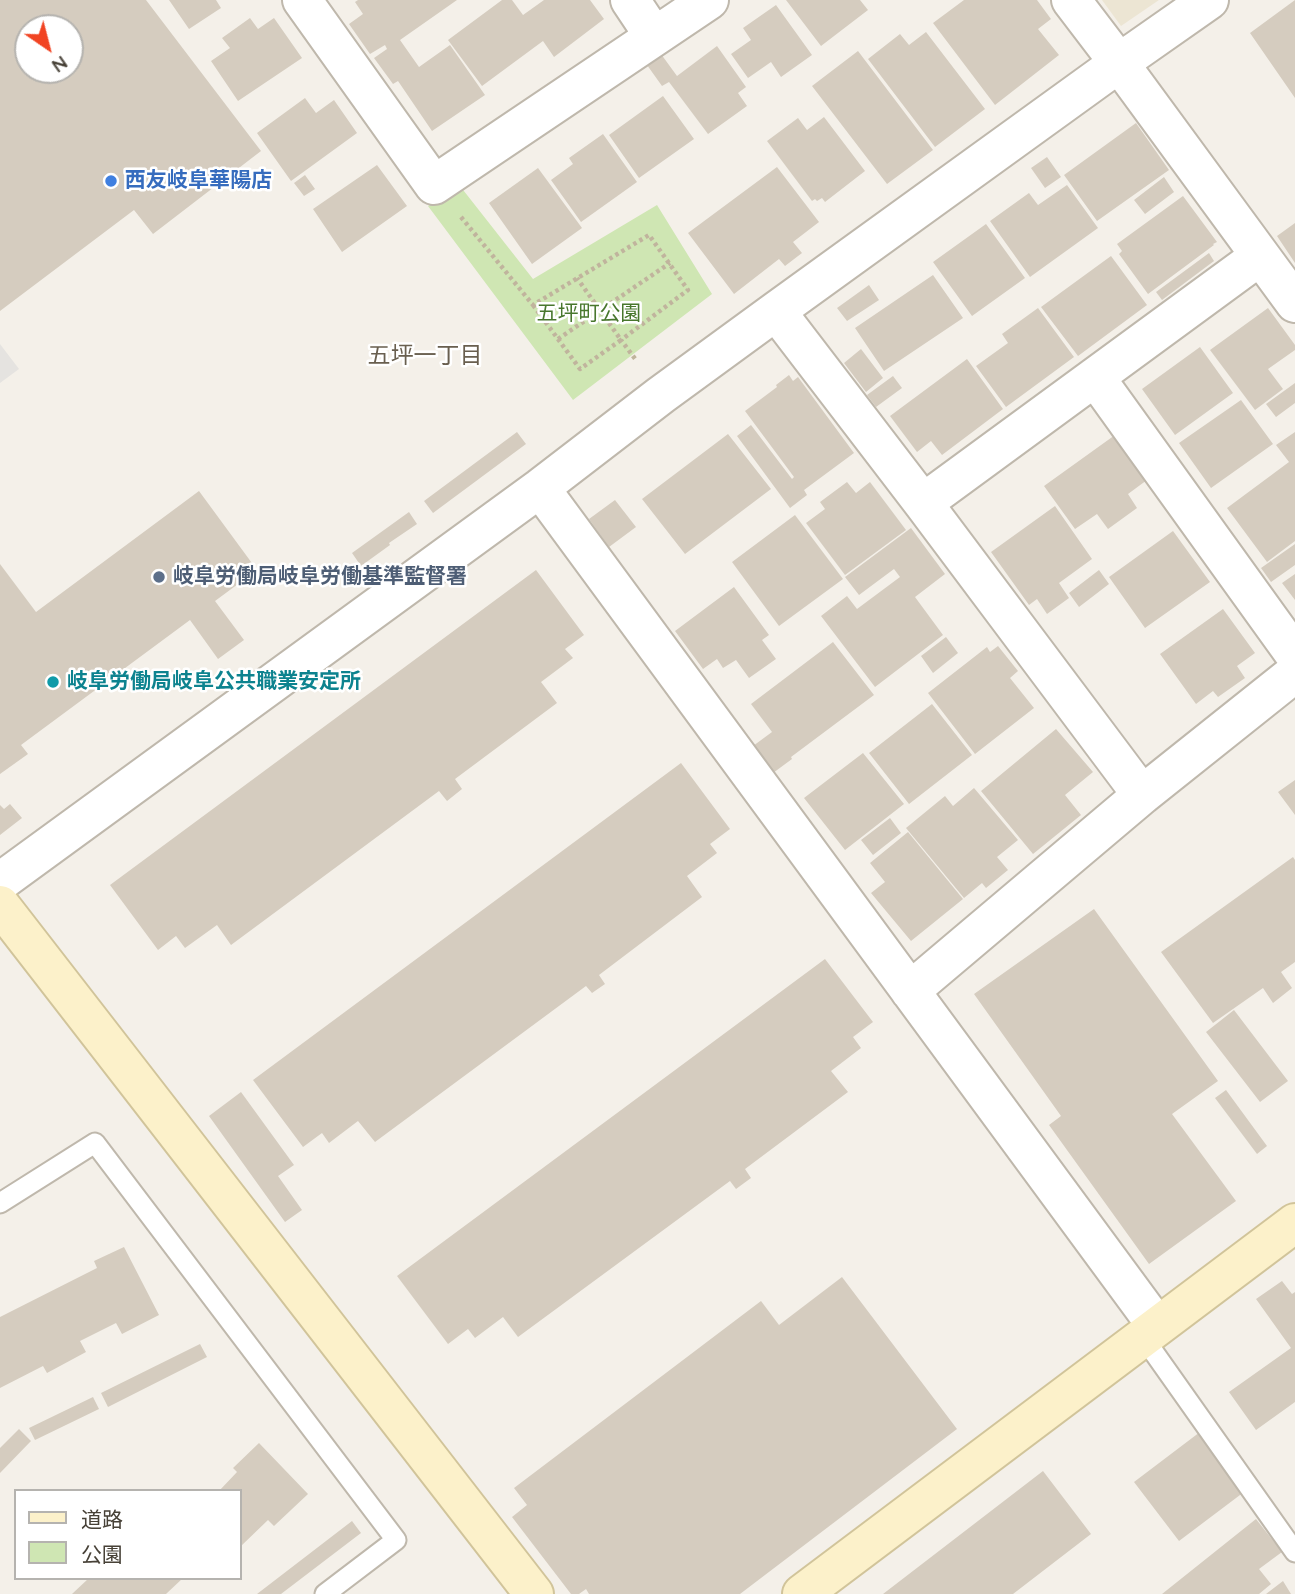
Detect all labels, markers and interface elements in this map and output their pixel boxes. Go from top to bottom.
north arrow [14,14,84,84]
text: N [47,51,73,78]
place label: 西友岐阜華陽店 [125,168,272,194]
marker: 西友岐阜華陽店 [103,173,119,189]
park label: 五坪町公園 [537,301,641,327]
district label: 五坪一丁目 [368,342,482,370]
place label: 岐阜労働局岐阜労働基準監督署 [173,564,467,590]
marker: 岐阜労働局岐阜労働基準監督署 [151,569,167,585]
place label: 岐阜労働局岐阜公共職業安定所 [67,669,361,695]
marker: 岐阜労働局岐阜公共職業安定所 [45,674,61,690]
legend [14,1489,242,1580]
text: 道路 [81,1506,123,1532]
text: 公園 [81,1541,123,1567]

